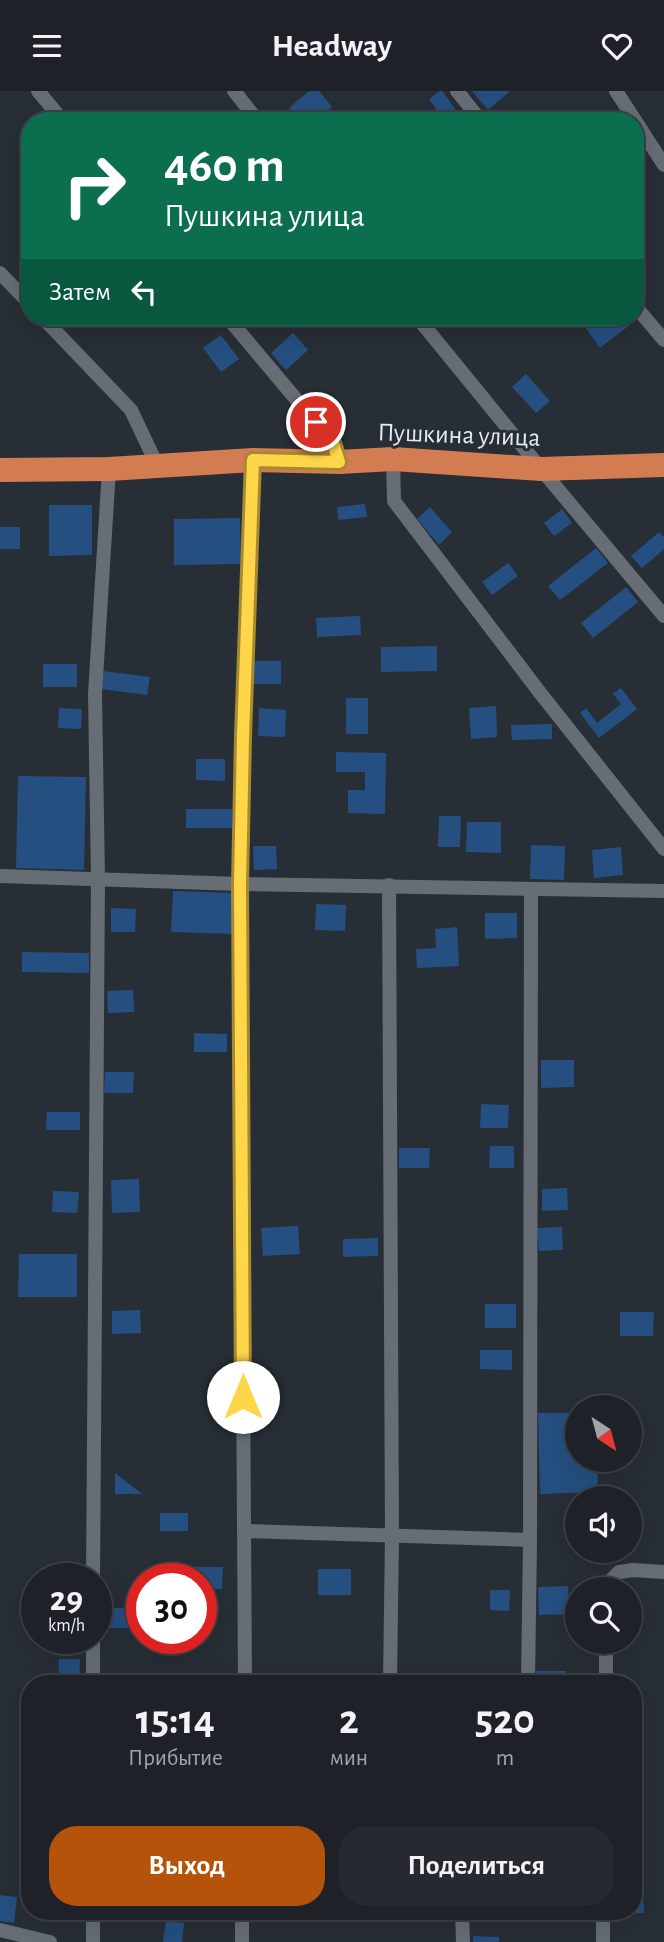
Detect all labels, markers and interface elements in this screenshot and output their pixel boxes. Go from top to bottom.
icon: menu [28,27,66,65]
icon: heart [598,27,636,65]
text: Headway [272,30,392,62]
icon: right [49,140,140,231]
text: 460 m [164,142,285,191]
text: Пушкина улица [164,200,365,232]
icon: left [125,273,163,311]
text: Затем [49,279,111,305]
pin [286,392,346,452]
icon: arrive [297,403,335,441]
street label: Пушкина улица [377,419,541,451]
position arrow [206,1360,280,1434]
north arrow [565,1395,642,1472]
map controls [565,1395,642,1654]
button: sound [565,1486,642,1563]
speed limit sign: 30 [126,1563,217,1654]
button: search [565,1577,642,1654]
text: 29 [50,1582,83,1617]
text: km/h [48,1617,85,1635]
text: 15:14 [136,1699,215,1741]
text: 2 [339,1699,359,1741]
text: 520 [475,1699,535,1741]
text: Прибытие [128,1747,223,1770]
text: мин [330,1747,368,1770]
text: m [496,1747,514,1770]
button: Выход [49,1826,325,1906]
button: Поделиться [339,1826,614,1906]

